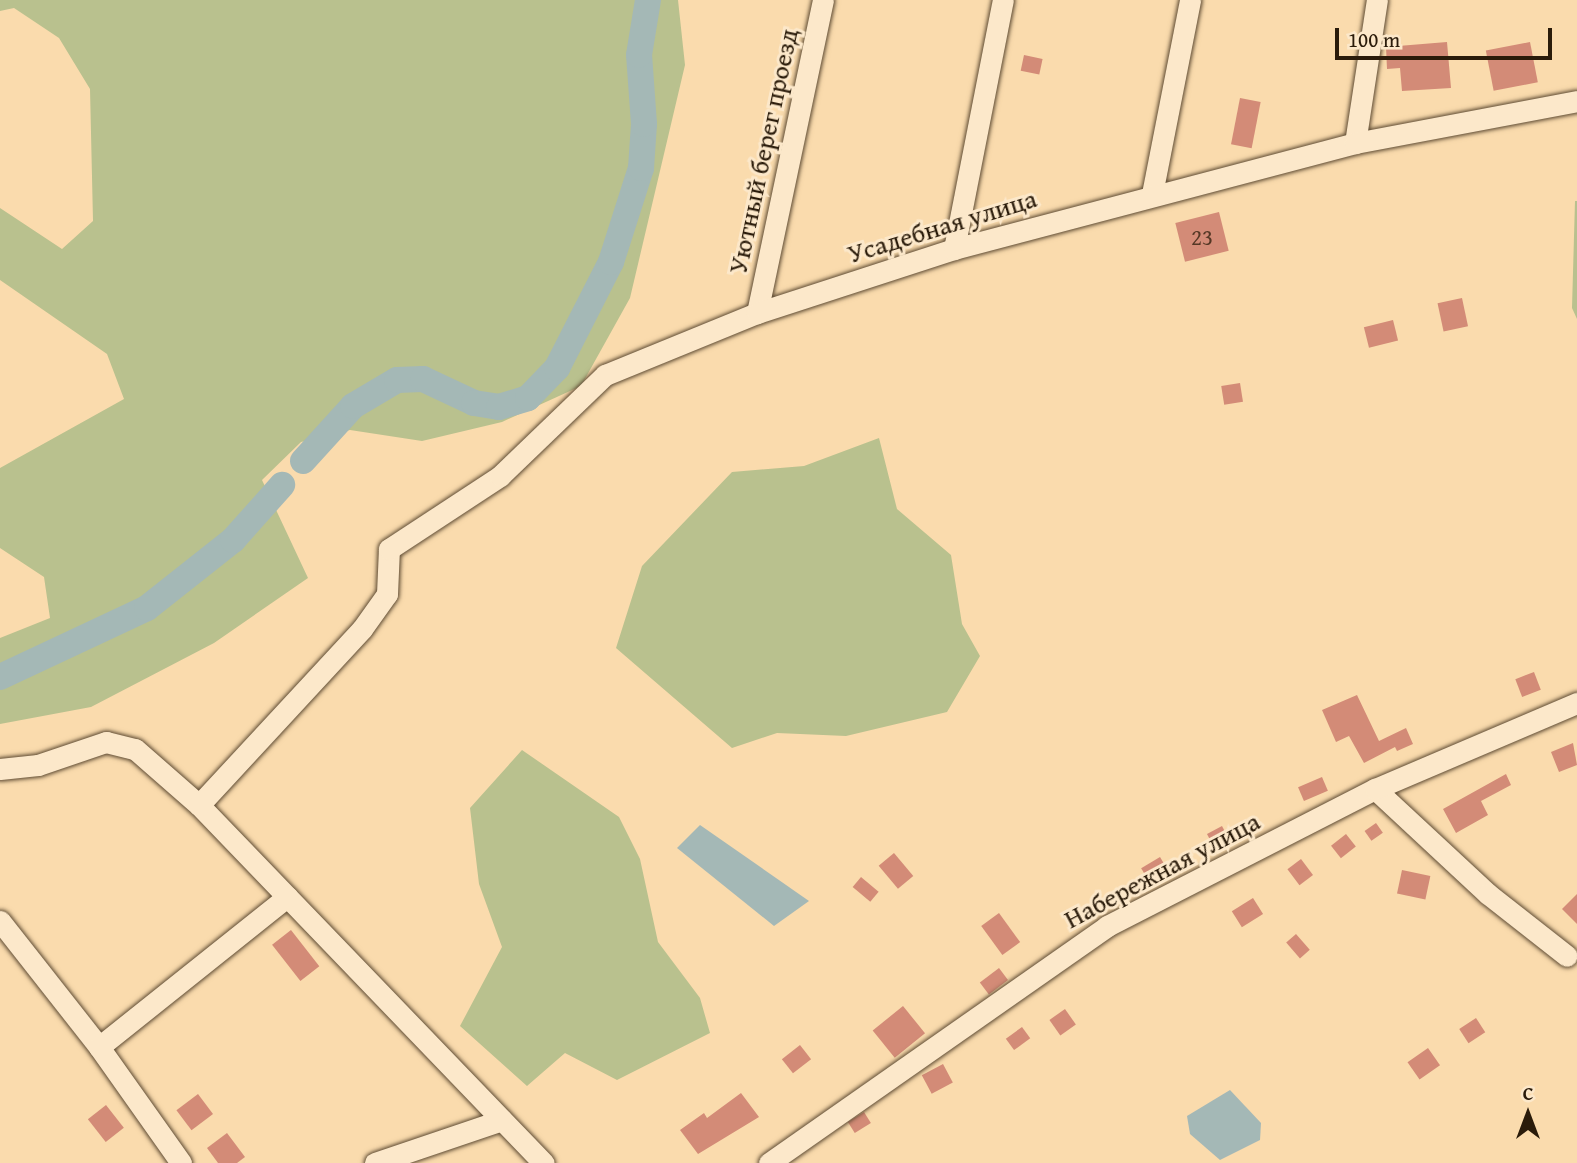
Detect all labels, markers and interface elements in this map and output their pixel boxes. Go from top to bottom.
scale bar [1339,14,1556,58]
text: 100 m [1348,24,1400,55]
street label: Уютный берег проезд [722,26,804,276]
street label: Усадебная улица [844,182,1040,270]
house number: 23 [1191,223,1213,251]
street label: Набережная улица [1059,805,1265,935]
north arrow [1493,1079,1563,1149]
text: С [1523,1079,1533,1107]

